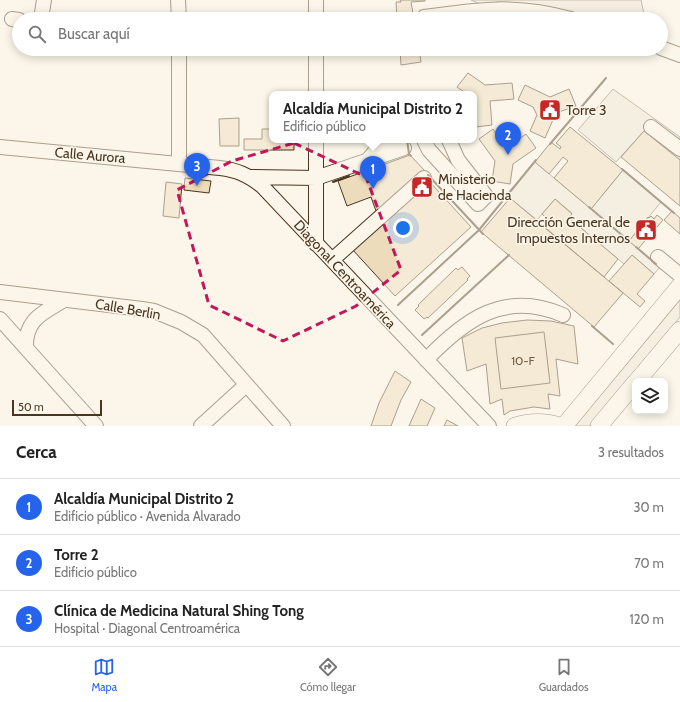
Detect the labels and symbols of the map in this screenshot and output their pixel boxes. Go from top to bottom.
public building icon: Torre 3 [537,97,563,123]
place label: Torre 3 [566,101,607,119]
pin: 2 [495,122,521,155]
street label: Calle Aurora [54,143,126,167]
pin: 3 [184,153,210,186]
pin: 1 [360,156,386,189]
place label: Ministerio de Hacienda [438,170,512,204]
public building icon: Ministerio de Hacienda [409,174,435,200]
place label: Dirección General de Impuestos Internos [507,213,630,247]
street label: Diagonal Centroamérica [290,216,400,332]
public building icon: Dirección General de Impuestos Internos [633,217,659,243]
your location [393,218,413,238]
street label: Calle Berlin [94,294,162,324]
house number: 10-F [511,353,536,368]
scale bar [12,398,102,417]

